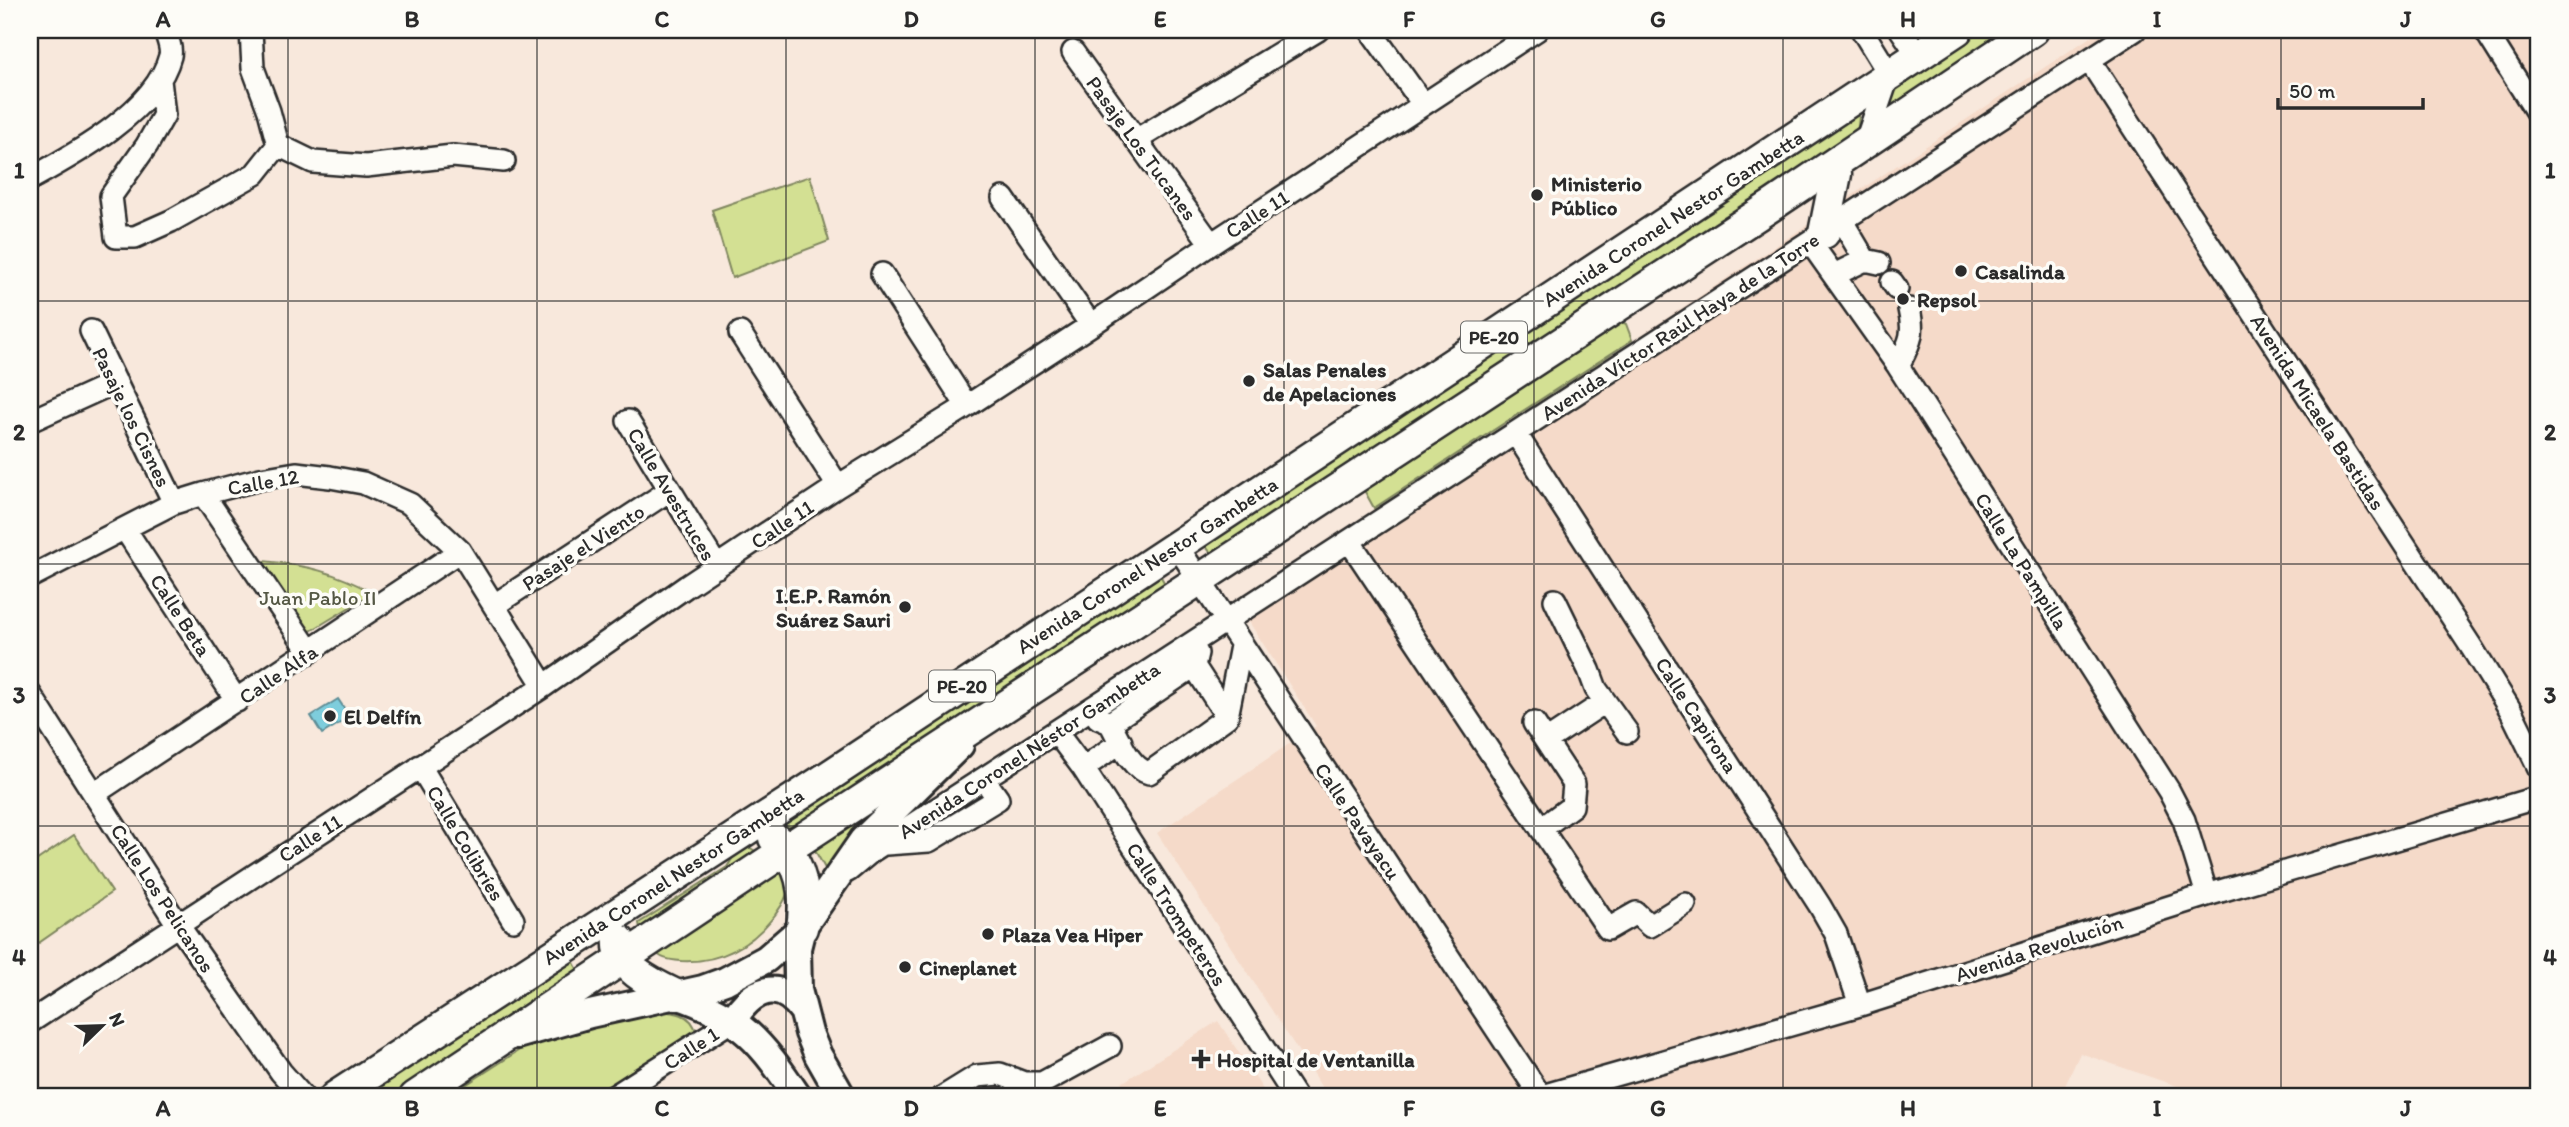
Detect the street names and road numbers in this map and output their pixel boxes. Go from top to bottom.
street label: Pasaje Los Tucanes [1081,71,1203,225]
street label: Avenida Coronel Nestor Gambetta [1538,124,1808,312]
street label: Calle 11 [1221,184,1294,244]
street label: Avenida Víctor Raúl Haya de la Torre [1536,227,1824,425]
street label: Avenida Micaela Bastidas [2245,309,2391,515]
road number: PE-20 [1461,322,1527,352]
street label: Pasaje los Cisnes [87,343,177,491]
street label: Calle Avestruces [622,423,722,565]
street label: Calle 12 [225,463,301,501]
street label: Avenida Coronel Nestor Gambetta [1012,471,1282,659]
street label: Calle La Pampilla [1970,488,2074,634]
street label: Calle 11 [746,494,818,554]
street label: Pasaje el Viento [517,498,649,596]
street label: Calle Beta [145,569,217,661]
street label: Calle Alfa [234,639,322,709]
street label: Calle Capirona [1650,652,1744,778]
street label: Avenida Coronel Néstor Gambetta [894,656,1164,844]
road number: PE-20 [929,670,995,702]
street label: Calle Pavayacu [1310,758,1407,885]
street label: Calle Colibríes [422,781,510,905]
street label: Avenida Coronel Nestor Gambetta [538,782,808,970]
street label: Calle 11 [274,808,347,868]
street label: Calle Los Pelicanos [106,819,220,977]
street label: Calle Trompeteros [1121,838,1233,990]
street label: Avenida Revolución [1952,909,2126,987]
street label: Calle 1 [659,1021,724,1075]

